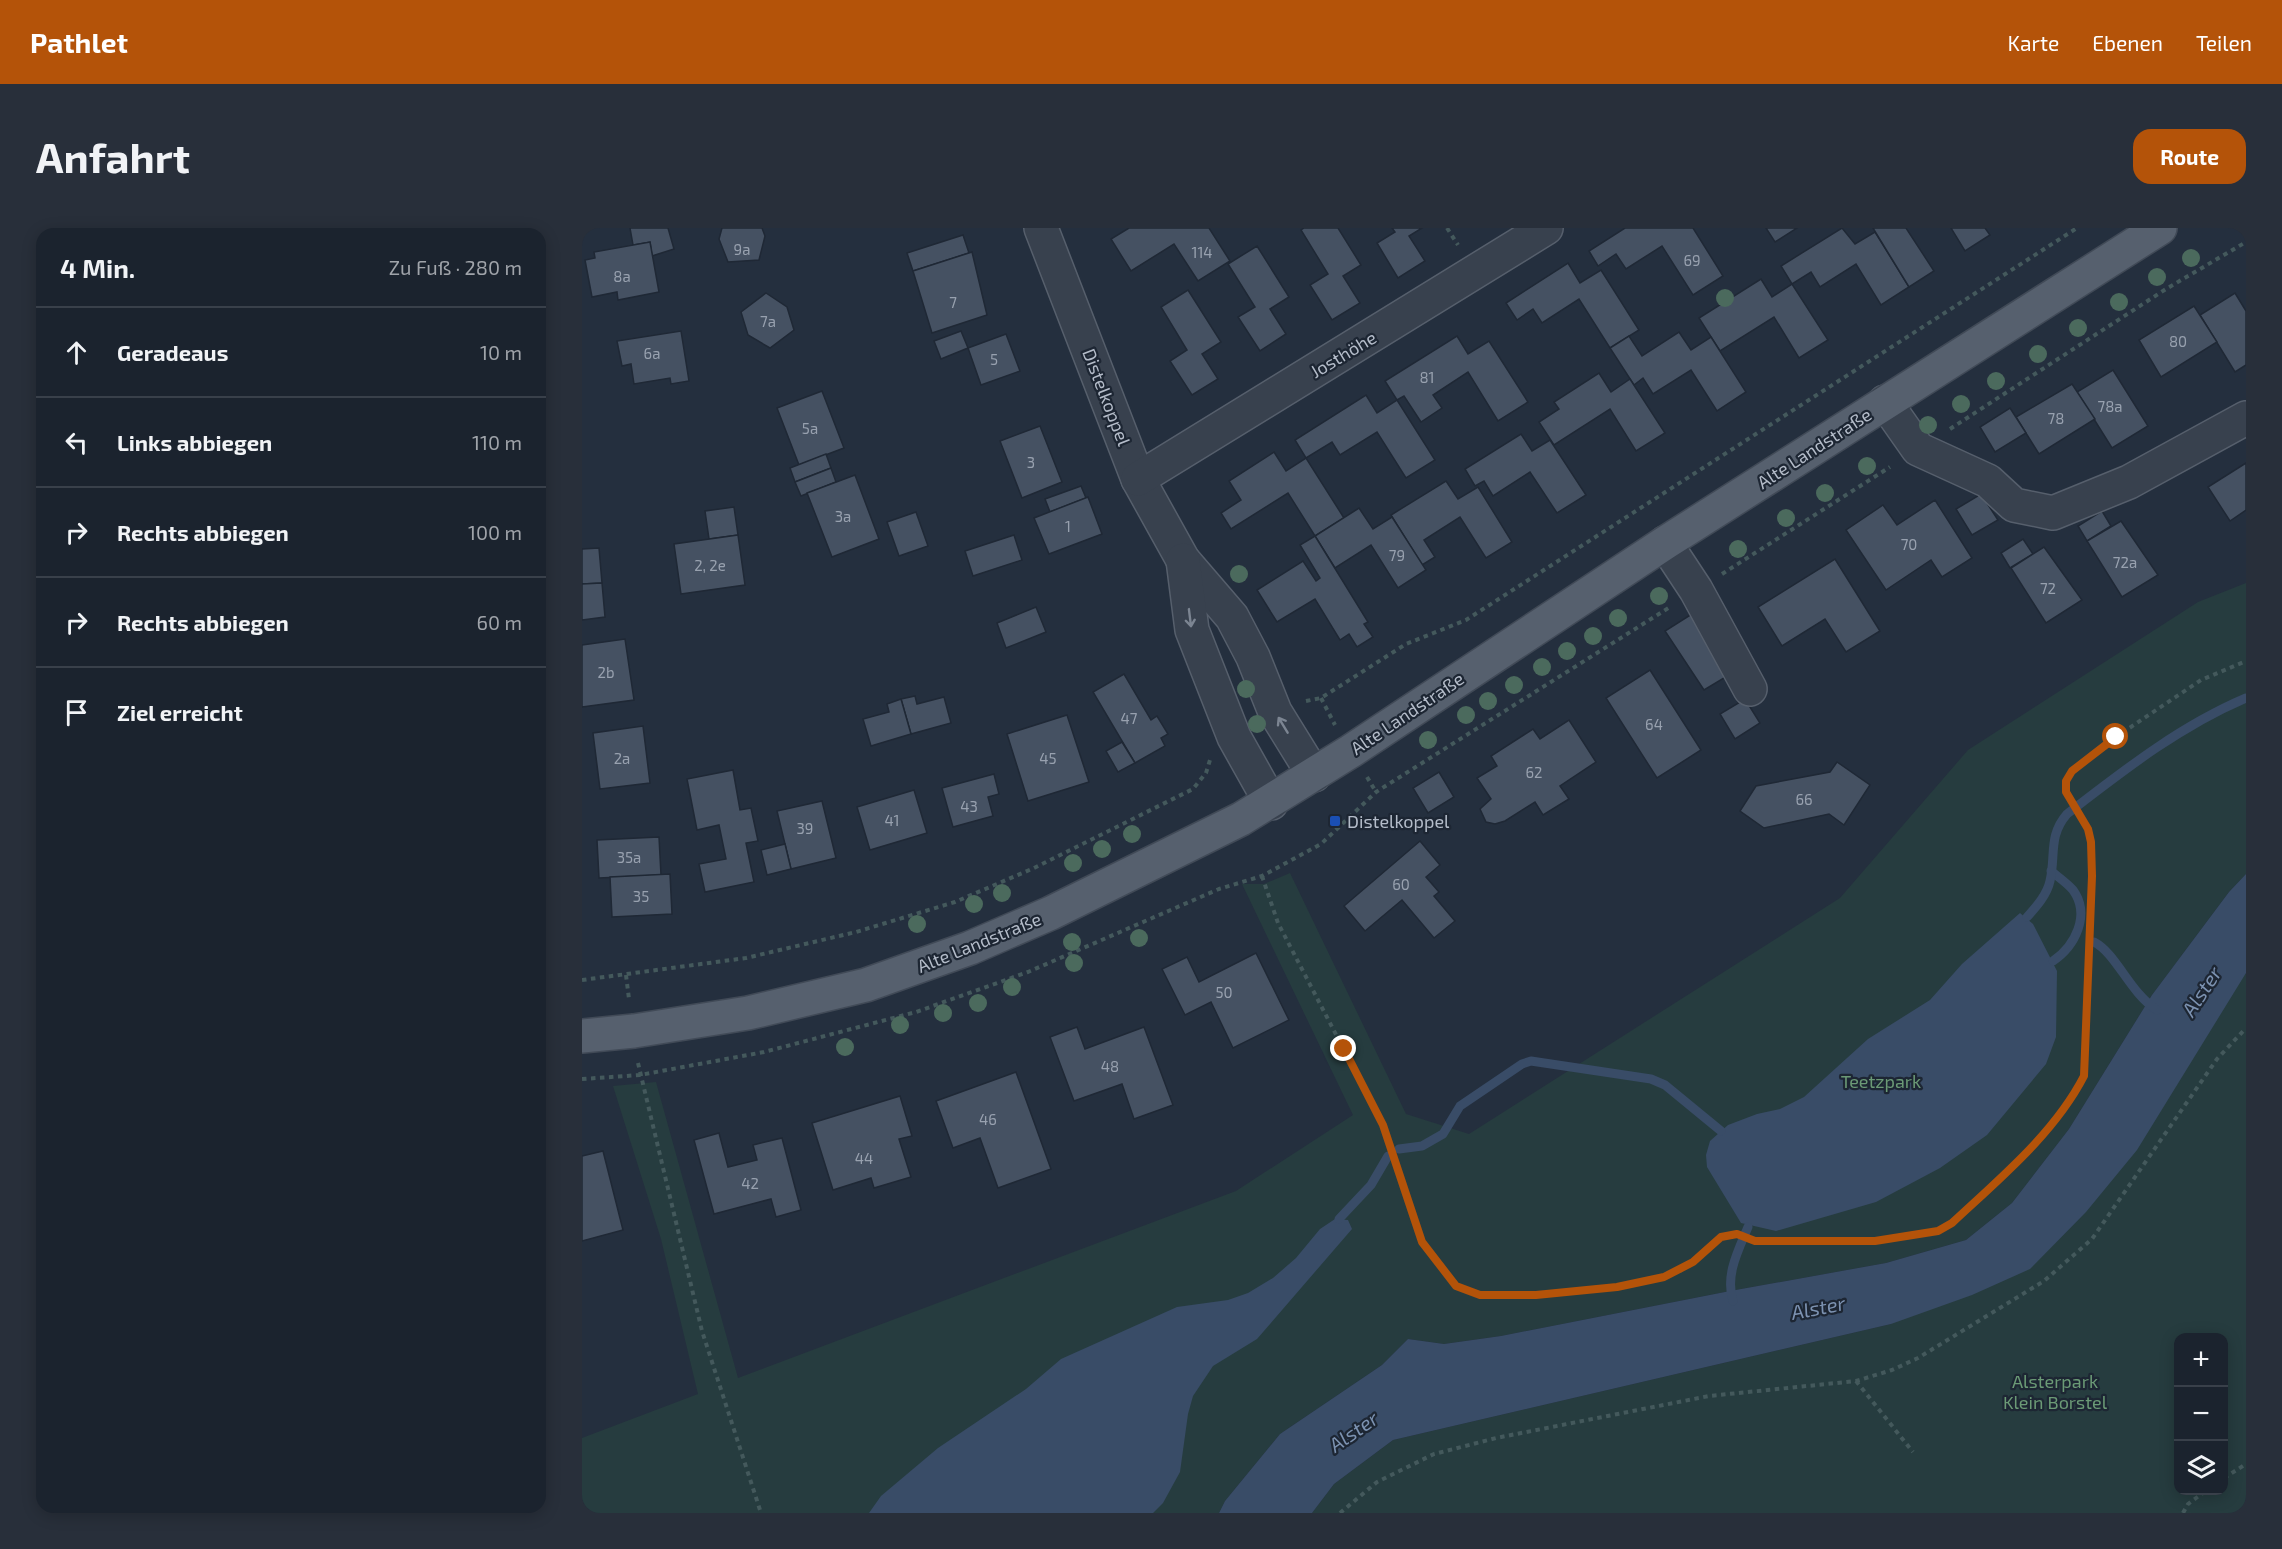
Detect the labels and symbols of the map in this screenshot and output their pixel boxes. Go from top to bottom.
house number: 9a [734,240,750,258]
house number: 114 [1191,243,1213,261]
house number: 69 [1683,251,1701,269]
house number: 8a [613,267,631,285]
house number: 7 [949,293,957,311]
house number: 7a [760,312,776,330]
street label: Josthöhe [1306,326,1380,382]
house number: 80 [2169,332,2187,350]
house number: 6a [644,344,660,362]
street label: Distelkoppel [1078,345,1136,449]
house number: 5 [990,350,998,368]
house number: 81 [1419,368,1435,386]
house number: 78a [2097,397,2123,415]
street label: Alte Landstraße [1753,403,1875,493]
house number: 78 [2048,409,2064,427]
house number: 5a [802,419,818,437]
house number: 3 [1027,453,1035,471]
house number: 3a [835,507,851,525]
house number: 1 [1065,517,1071,535]
house number: 70 [1901,535,1917,553]
house number: 79 [1389,546,1405,564]
house number: 72a [2113,553,2137,571]
house number: 2, 2e [694,556,726,574]
house number: 72 [2040,579,2056,597]
one-way arrow [1185,608,1196,628]
house number: 2b [598,663,614,681]
street label: Alte Landstraße [1346,667,1468,759]
house number: 47 [1121,709,1138,727]
house number: 64 [1645,715,1663,733]
one-way arrow [1277,717,1289,734]
route start [2102,723,2128,749]
house number: 2a [614,749,630,767]
house number: 45 [1039,749,1057,767]
house number: 62 [1525,763,1543,781]
house number: 66 [1795,790,1813,808]
house number: 43 [960,797,978,815]
place label: Distelkoppel [1347,810,1450,832]
house number: 41 [884,811,900,829]
marker: Distelkoppel [1328,814,1342,828]
house number: 39 [797,819,813,837]
house number: 35a [617,848,641,866]
house number: 60 [1392,875,1410,893]
house number: 35 [633,887,649,905]
street label: Alte Landstraße [914,907,1044,977]
water label: Alster [2176,961,2226,1021]
house number: 50 [1215,983,1233,1001]
route end [1330,1035,1356,1061]
house number: 48 [1101,1057,1119,1075]
park label: Teetzpark [1841,1070,1921,1092]
house number: 46 [979,1110,997,1128]
house number: 44 [855,1149,873,1167]
house number: 42 [741,1174,759,1192]
water label: Alster [1788,1290,1848,1324]
park label: Alsterpark Klein Borstel [2003,1370,2108,1413]
water label: Alster [1323,1405,1383,1457]

